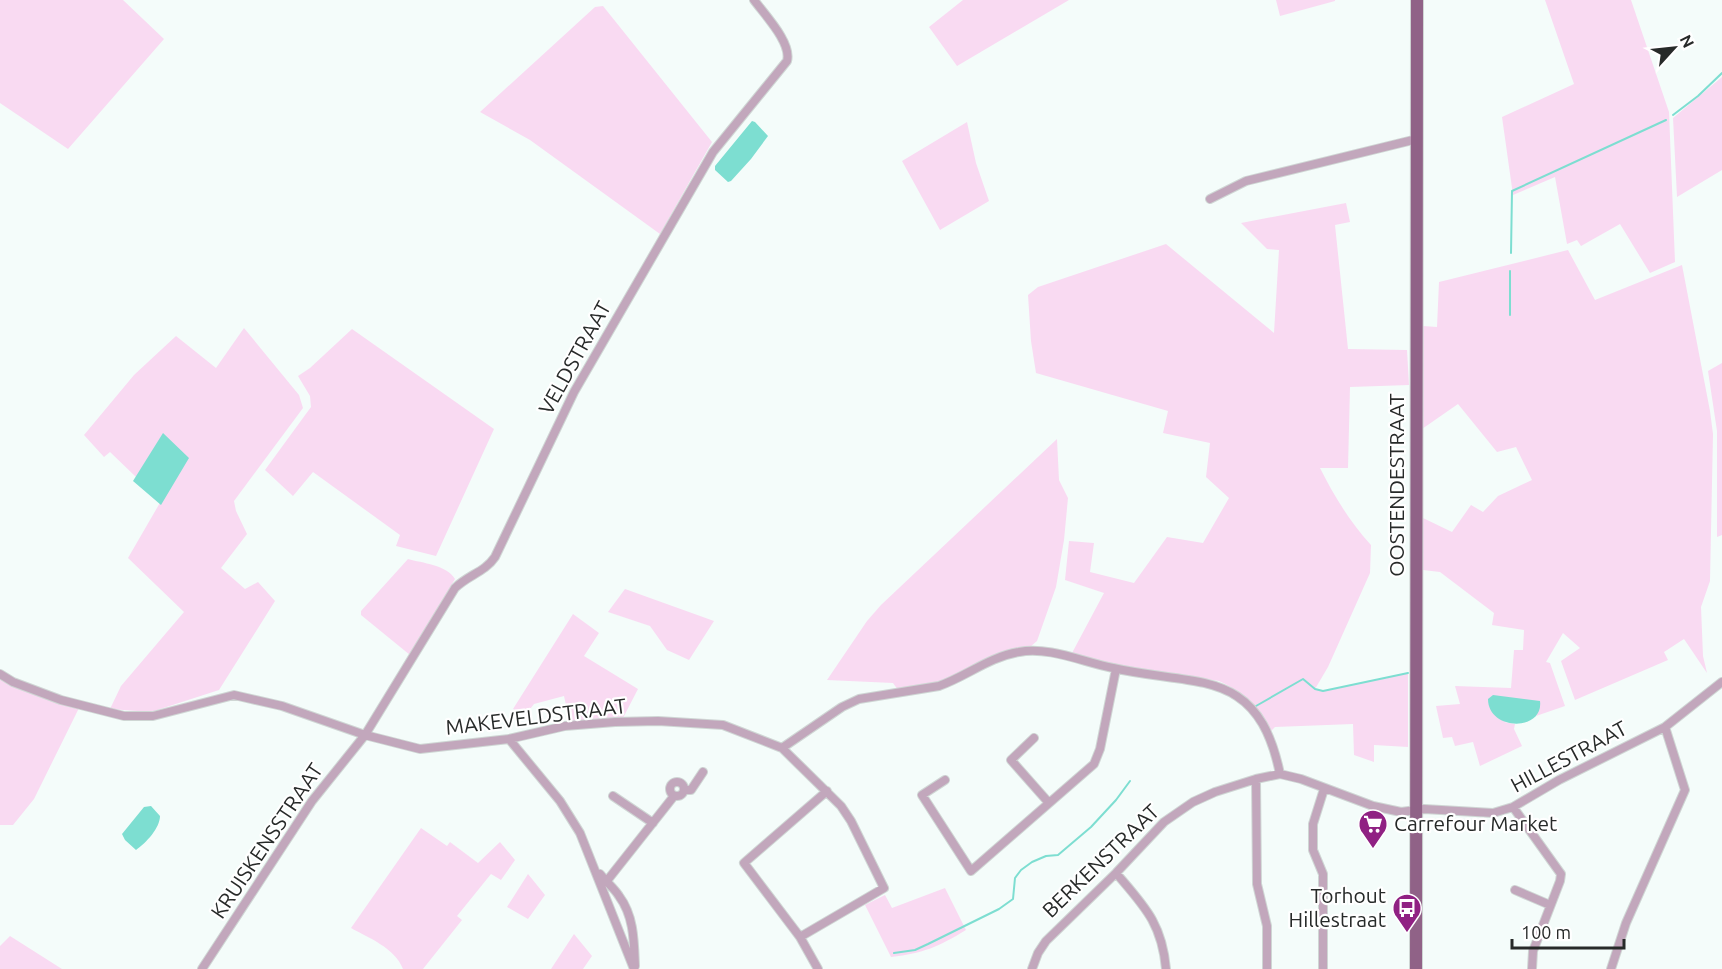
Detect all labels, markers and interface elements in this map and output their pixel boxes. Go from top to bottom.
north arrow [1644,18,1704,78]
text: N [1677,32,1698,51]
street label: VELDSTRAAT [533,297,615,418]
street label: OOSTENDESTRAAT [1384,393,1408,577]
street label: MAKEVELDSTRAAT [444,693,628,739]
street label: HILLESTRAAT [1506,715,1631,797]
street label: KRUISKENSSTRAAT [205,758,327,923]
street label: BERKENSTRAAT [1037,798,1164,922]
supermarket icon: Carrefour Market [1357,808,1389,850]
place label: Carrefour Market [1394,811,1557,835]
place label: Torhout Hillestraat [1289,883,1386,931]
bus stop icon: Torhout Hillestraat [1391,892,1423,934]
scale bar [1512,912,1624,950]
text: 100 m [1521,922,1571,942]

